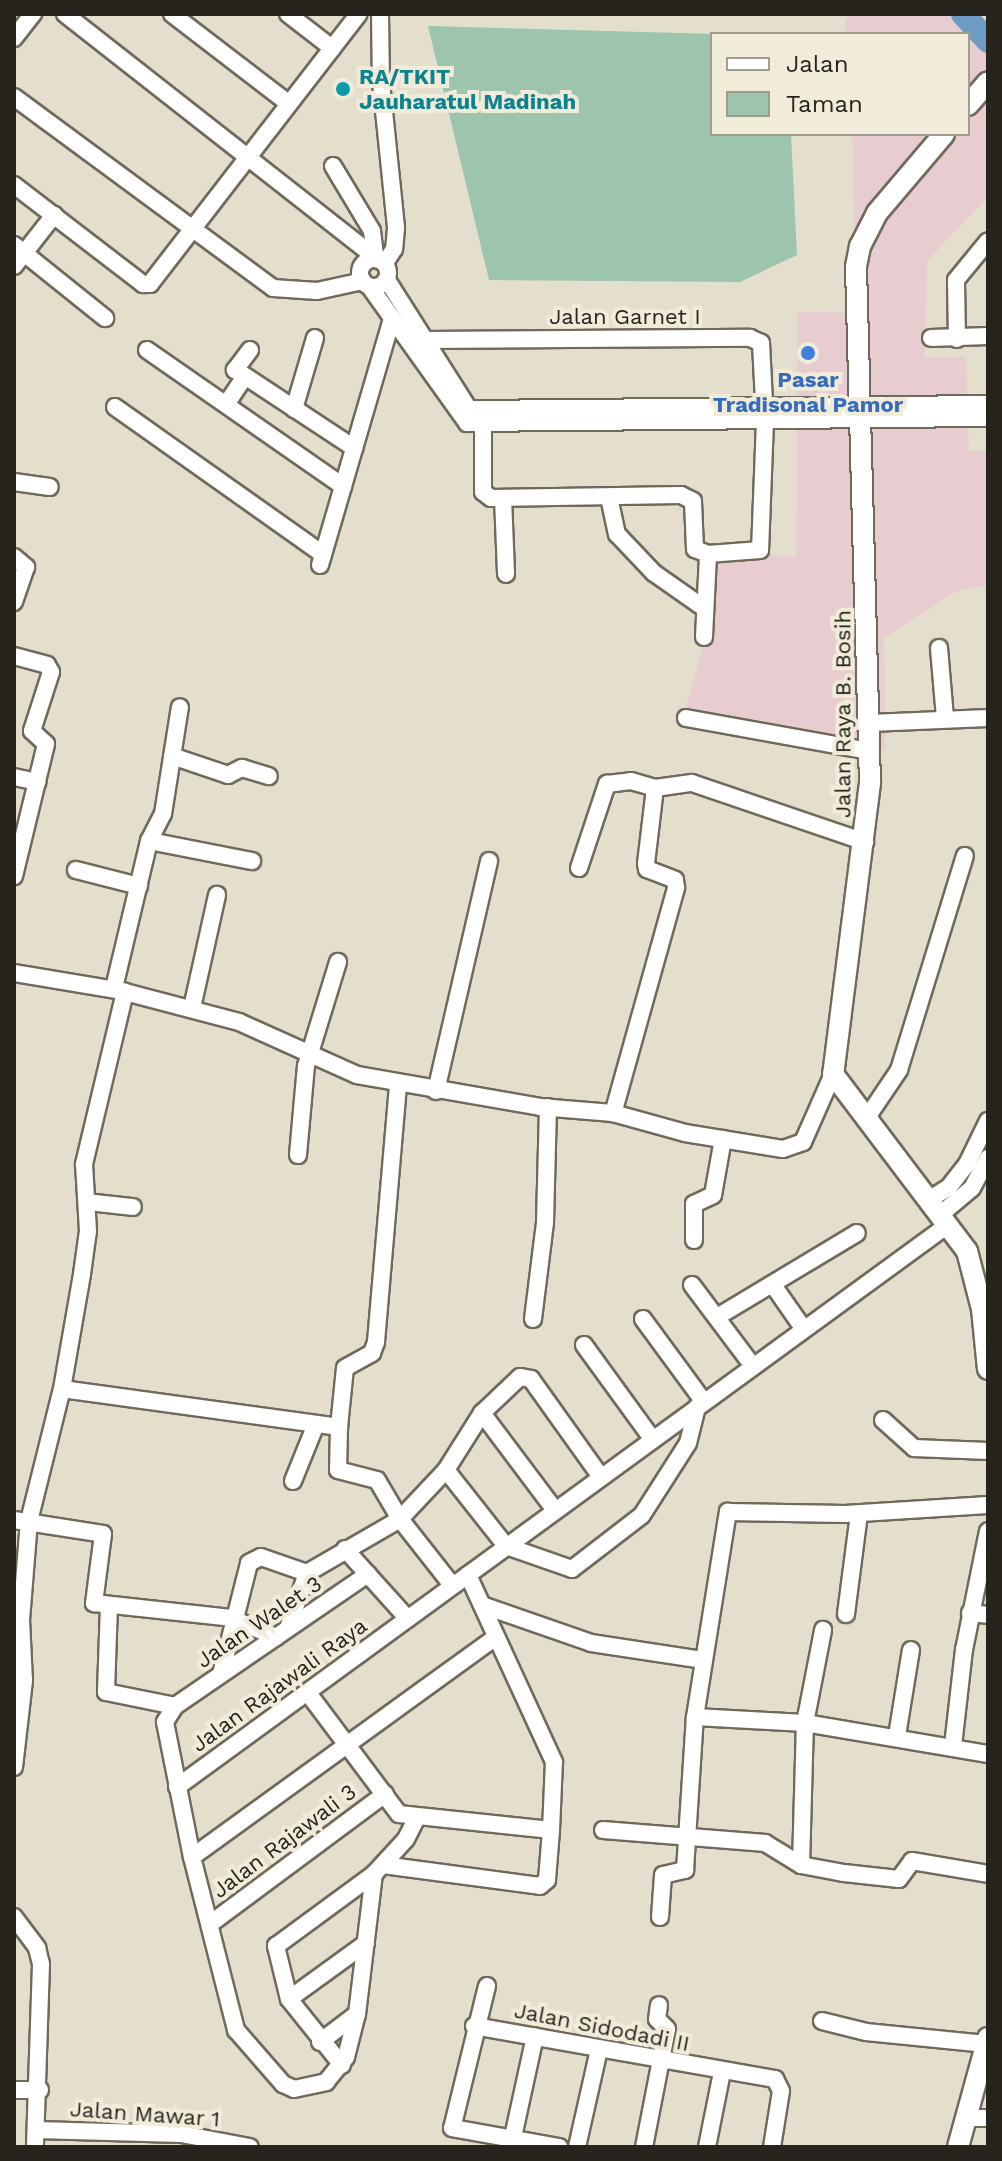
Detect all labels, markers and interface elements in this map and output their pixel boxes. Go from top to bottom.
legend [710,32,970,136]
text: Jalan [786,50,849,78]
place label: RA/TKIT Jauharatul Madinah [359,63,576,114]
marker: RA/TKIT Jauharatul Madinah [334,80,352,98]
text: Taman [786,90,863,118]
street label: Jalan Garnet I [549,304,701,330]
marker: Pasar Tradisonal Pamor [799,344,817,362]
place label: Pasar Tradisonal Pamor [713,366,903,418]
street label: Jalan Raya B. Bosih [830,610,856,818]
street label: Jalan Walet 3 [191,1570,327,1674]
street label: Jalan Rajawali Raya [186,1612,372,1758]
street label: Jalan Rajawali 3 [207,1778,361,1904]
street label: Jalan Sidodadi II [512,1997,692,2057]
street label: Jalan Mawar 1 [69,2096,221,2132]

